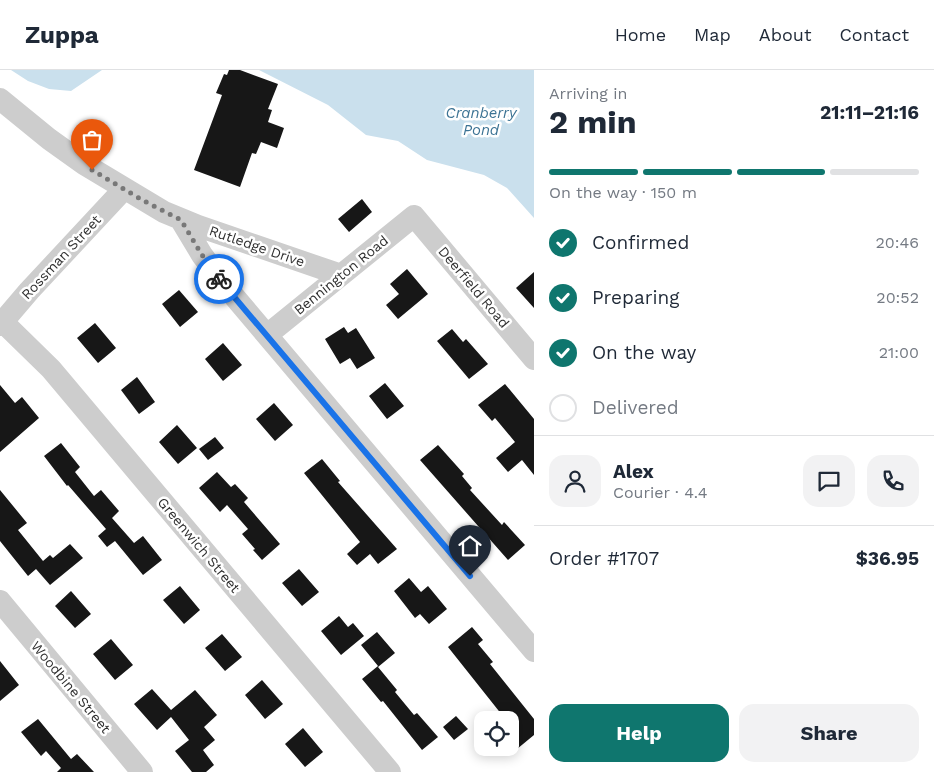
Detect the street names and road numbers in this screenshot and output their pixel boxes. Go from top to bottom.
street label: Rossman Street [18,212,104,302]
street label: Rutledge Drive [207,222,307,270]
street label: Bennington Road [291,232,391,318]
street label: Deerfield Road [435,243,513,331]
street label: Greenwich Street [155,494,244,596]
street label: Woodbine Street [28,638,114,736]

